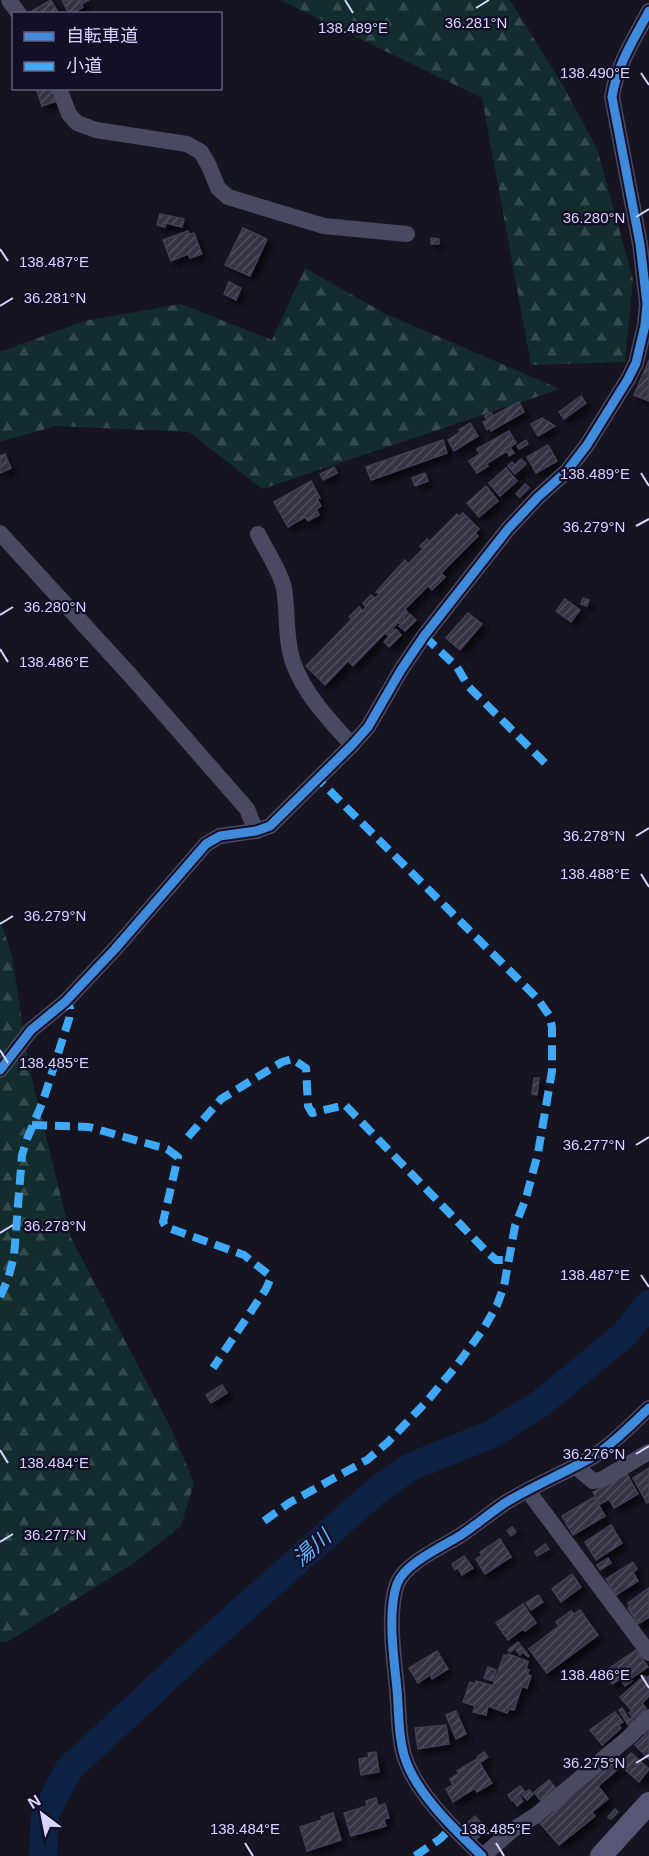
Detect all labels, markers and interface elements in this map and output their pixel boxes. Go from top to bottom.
legend [12,12,222,90]
text: 36.281°N [445,14,507,31]
text: 138.489°E [318,19,388,36]
text: 自転車道 [66,26,138,46]
text: 小道 [66,56,102,76]
text: 138.490°E [560,64,630,81]
text: 36.280°N [563,209,625,226]
text: 138.487°E [19,253,89,270]
text: 36.281°N [24,289,86,306]
text: 138.489°E [560,465,630,482]
text: 36.279°N [563,518,625,535]
text: 36.280°N [24,598,86,615]
text: 138.486°E [19,653,89,670]
text: 36.278°N [563,827,625,844]
text: 138.488°E [560,865,630,882]
text: 36.279°N [24,907,86,924]
text: 138.485°E [19,1054,89,1071]
text: 36.277°N [563,1136,625,1153]
text: 36.278°N [24,1217,86,1234]
text: 138.487°E [560,1266,630,1283]
text: 36.276°N [563,1445,625,1462]
text: 138.484°E [19,1454,89,1471]
water label: 湯川 [288,1524,336,1570]
text: 36.277°N [24,1526,86,1543]
text: 138.486°E [560,1666,630,1683]
text: 36.275°N [563,1754,625,1771]
north arrow [12,1784,72,1844]
text: N [25,1791,44,1812]
text: 138.484°E [210,1820,280,1837]
text: 138.485°E [461,1820,531,1837]

